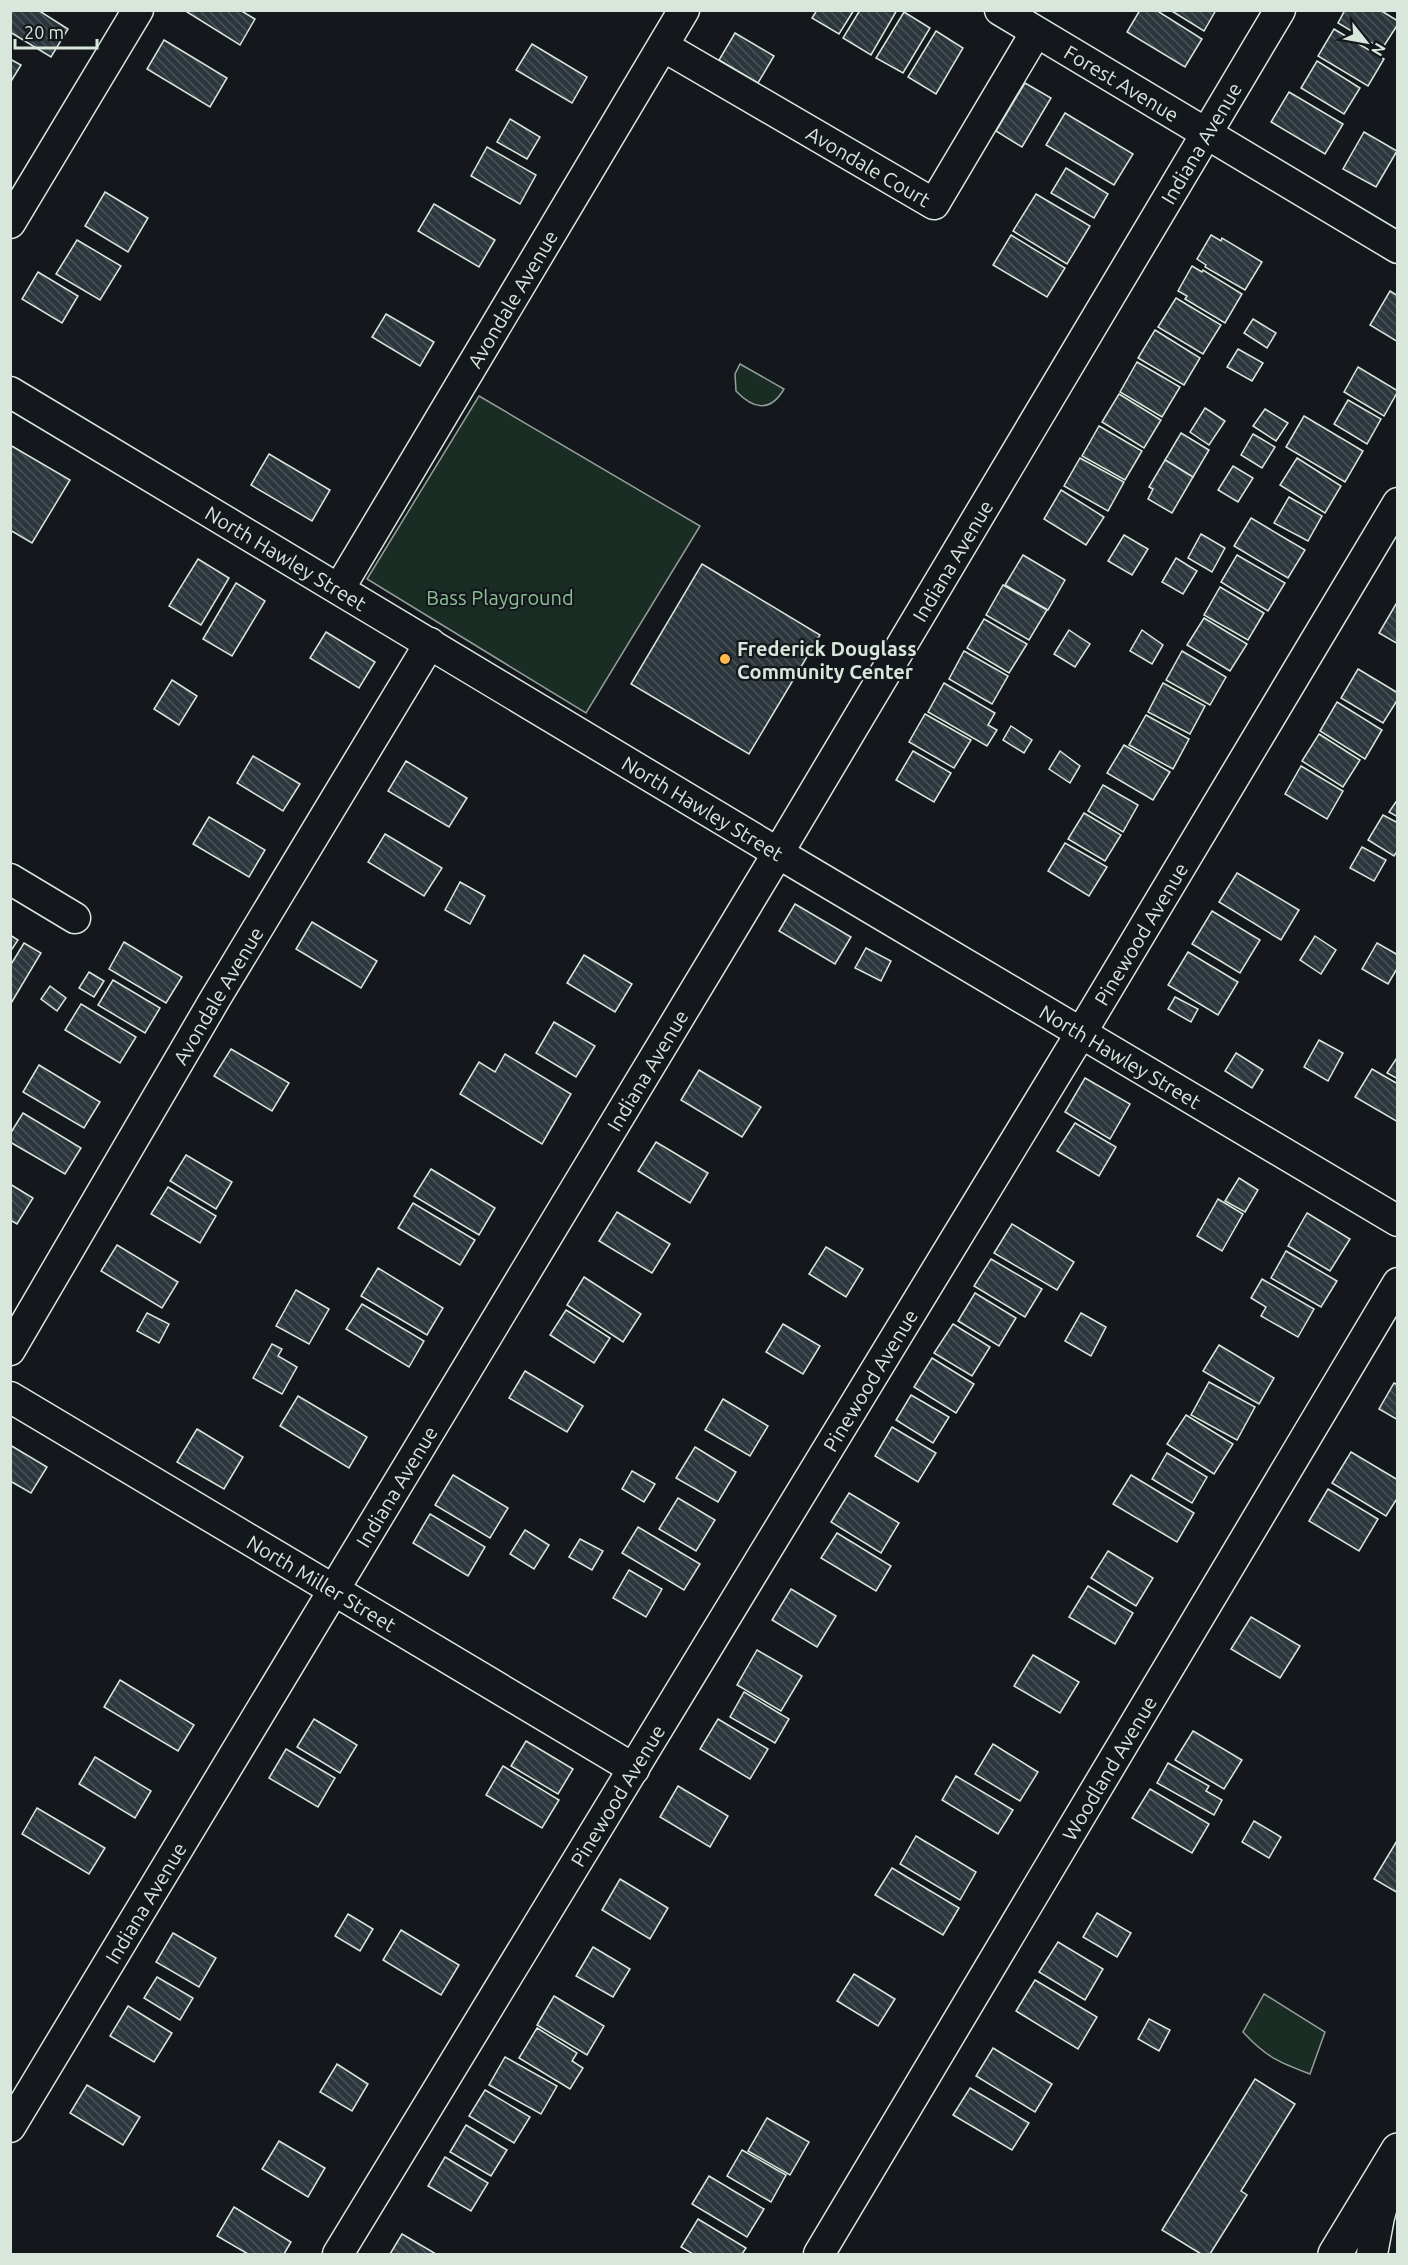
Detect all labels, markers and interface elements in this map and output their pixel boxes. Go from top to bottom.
scale bar [15,12,98,50]
north arrow [1336,12,1396,72]
text: 20 m [24,22,64,42]
street label: Forest Avenue [1060,40,1183,126]
text: N [1368,40,1390,59]
street label: Indiana Avenue [1156,78,1246,208]
street label: Avondale Court [803,121,935,211]
street label: Avondale Avenue [462,226,562,371]
street label: Indiana Avenue [907,496,997,625]
street label: North Hawley Street [201,501,371,615]
park label: Bass Playground [426,586,574,609]
place label: Frederick Douglass Community Center [737,637,917,683]
marker: Frederick Douglass Community Center [718,652,732,666]
street label: North Hawley Street [618,751,787,865]
street label: Pinewood Avenue [1089,858,1192,1009]
street label: Avondale Avenue [168,922,267,1068]
street label: North Hawley Street [1036,1000,1205,1113]
street label: Indiana Avenue [602,1006,692,1135]
street label: Pinewood Avenue [818,1305,922,1455]
street label: Indiana Avenue [351,1422,441,1551]
street label: North Miller Street [243,1530,401,1636]
street label: Woodland Avenue [1057,1692,1161,1844]
street label: Pinewood Avenue [565,1720,669,1870]
street label: Indiana Avenue [100,1838,191,1967]

